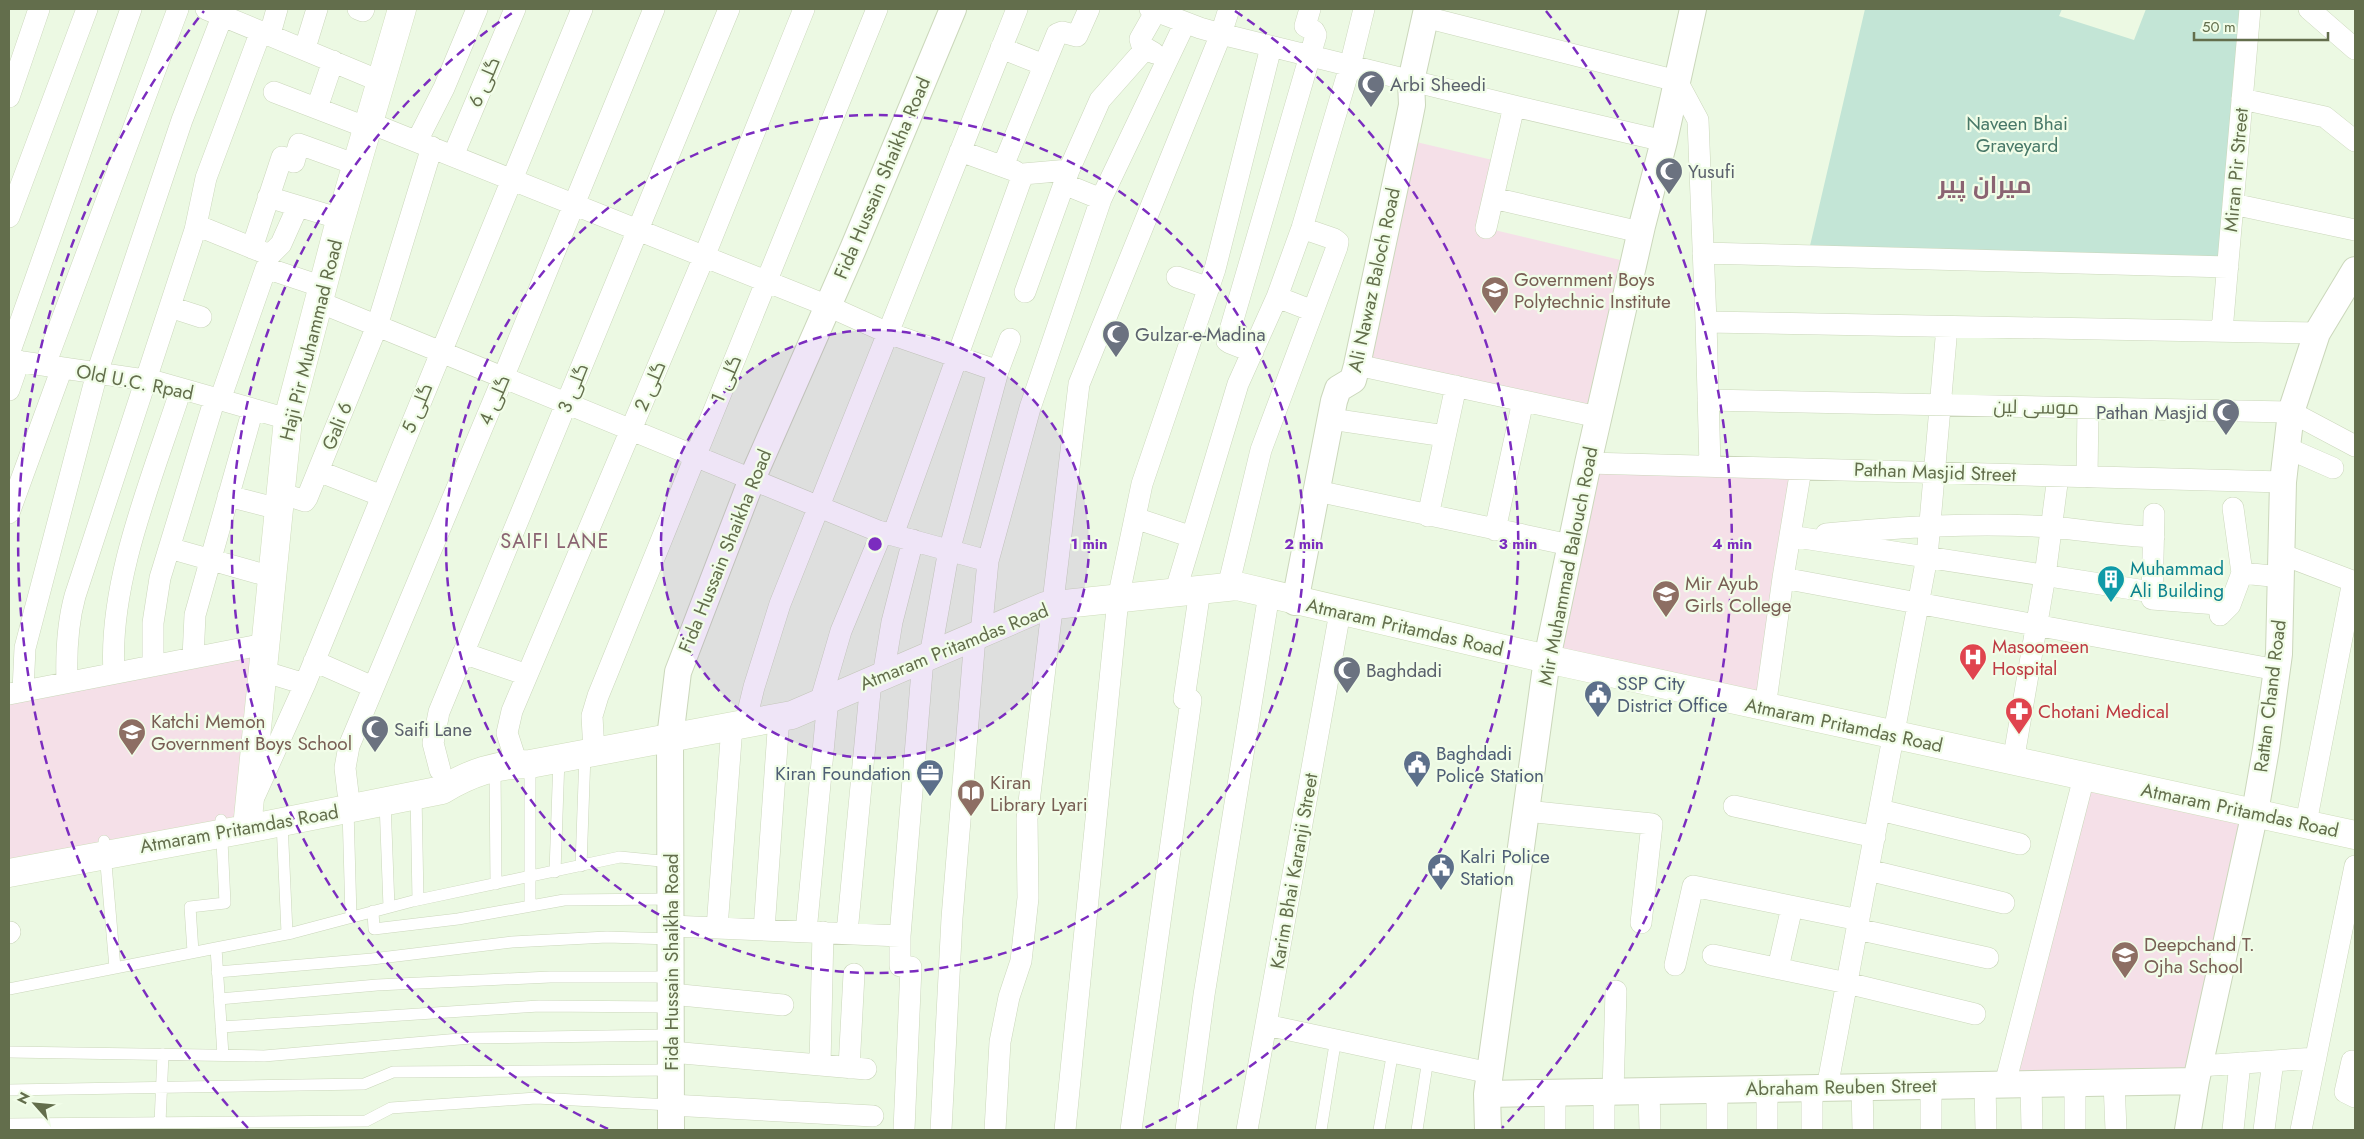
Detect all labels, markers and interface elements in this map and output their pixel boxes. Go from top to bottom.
scale bar [2194,10,2328,42]
text: 50 m [2202,16,2236,38]
street label: گلی 6 [461,53,507,111]
mosque icon: Arbi Sheedi [1356,69,1386,108]
place label: Arbi Sheedi [1390,71,1486,98]
street label: Fida Hussain Shaikha Road [827,73,937,283]
street label: Miran Pir Street [2217,106,2255,233]
park label: Naveen Bhai Graveyard [1966,110,2068,159]
mosque icon: Yusufi [1654,156,1684,195]
place label: Yusufi [1688,158,1735,185]
district label: میران پیر [1937,167,2032,202]
street label: Ali Nawaz Baloch Road [1341,185,1407,375]
street label: Haji Pir Muhammad Road [273,237,349,443]
place label: Government Boys Polytechnic Institute [1514,266,1671,315]
school or university icon: Government Boys Polytechnic Institute [1480,275,1510,314]
mosque icon: Gulzar-e-Madina [1101,319,1131,358]
place label: Gulzar-e-Madina [1135,321,1266,348]
street label: گلی 1 [704,351,748,407]
street label: Old U.C. Rpad [74,357,196,407]
street label: گلی 2 [627,357,673,415]
street label: گلی 3 [551,359,595,417]
street label: گلی 4 [471,371,517,429]
street label: گلی 5 [395,379,439,437]
street label: موسی لین [1993,393,2079,421]
mosque icon: Pathan Masjid [2211,397,2241,436]
street label: Gali 6 [315,398,359,454]
place label: Pathan Masjid [2096,399,2207,426]
street label: Mir Muhammad Balouch Road [1532,444,1604,688]
street label: Fida Hussain Shaikha Road [672,445,778,657]
street label: Pathan Masjid Street [1854,456,2017,488]
district label: SAIFI LANE [500,527,610,556]
text: 1 min [1070,533,1108,555]
text: 2 min [1284,533,1324,555]
text: 3 min [1499,533,1537,555]
text: 4 min [1712,533,1752,555]
centre of rings [866,535,884,553]
place label: Muhammad Ali Building [2130,555,2224,604]
building icon: Muhammad Ali Building [2096,564,2126,603]
place label: Mir Ayub Girls College [1685,570,1792,619]
school or university icon: Mir Ayub Girls College [1651,579,1681,618]
street label: Atmaram Pritamdas Road [1304,591,1506,663]
street label: Atmaram Pritamdas Road [856,597,1052,697]
street label: Rattan Chand Road [2247,618,2293,774]
place label: Masoomeen Hospital [1992,633,2089,682]
hospital icon: Masoomeen Hospital [1958,642,1988,681]
mosque icon: Baghdadi [1332,655,1362,694]
place label: Baghdadi [1366,657,1442,684]
place label: SSP City District Office [1617,670,1728,719]
public building icon: SSP City District Office [1583,679,1613,718]
street label: Atmaram Pritamdas Road [1743,691,1945,759]
pharmacy icon: Chotani Medical [2004,696,2034,735]
place label: Chotani Medical [2038,698,2169,725]
place label: Katchi Memon Government Boys School [151,708,352,757]
mosque icon: Saifi Lane [360,714,390,753]
place label: Saifi Lane [394,716,472,743]
school or university icon: Katchi Memon Government Boys School [117,717,147,756]
place label: Baghdadi Police Station [1436,740,1544,789]
public building icon: Baghdadi Police Station [1402,749,1432,788]
office icon: Kiran Foundation [915,758,945,797]
place label: Kiran Foundation [775,760,911,787]
place label: Kiran Library Lyari [990,769,1088,818]
street label: Karim Bhai Karanji Street [1263,771,1325,971]
street label: Atmaram Pritamdas Road [2139,776,2341,844]
library icon: Kiran Library Lyari [956,778,986,817]
street label: Atmaram Pritamdas Road [137,798,341,860]
place label: Kalri Police Station [1460,843,1550,892]
public building icon: Kalri Police Station [1426,852,1456,891]
street label: Fida Hussain Shaikha Road [658,853,685,1071]
place label: Deepchand T. Ojha School [2144,931,2255,980]
school or university icon: Deepchand T. Ojha School [2110,940,2140,979]
street label: Abraham Reuben Street [1745,1072,1937,1102]
north arrow [10,1079,60,1129]
text: N [12,1089,35,1108]

